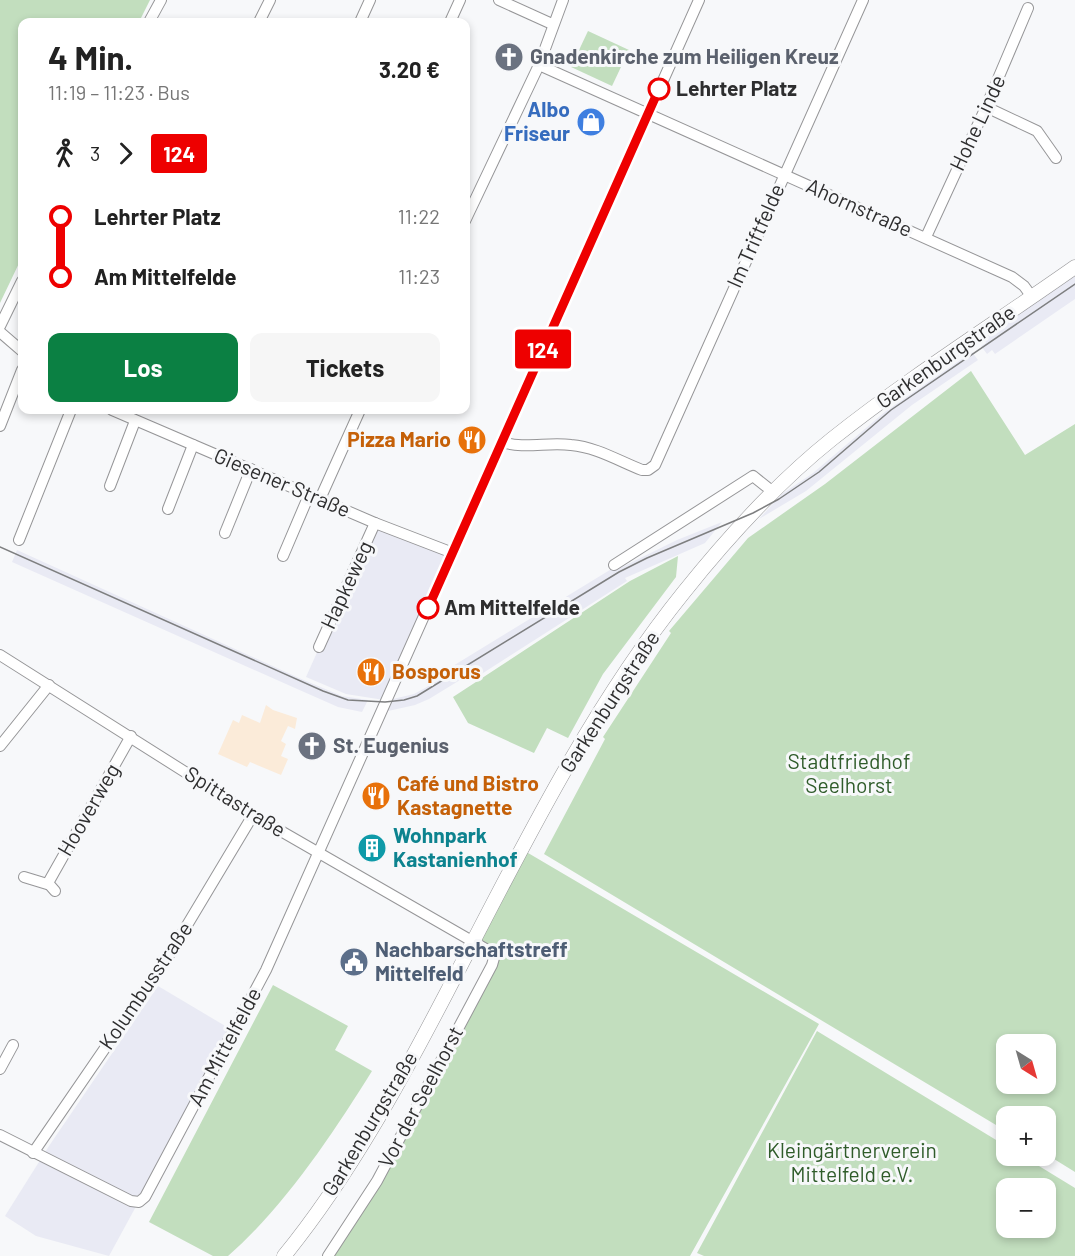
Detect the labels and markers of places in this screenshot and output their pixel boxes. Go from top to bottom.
church icon: Gnadenkirche zum Heiligen Kreuz [493,41,525,73]
place label: Gnadenkirche zum Heiligen Kreuz [530,43,839,68]
place label: Lehrter Platz [676,75,797,100]
marker: Lehrter Platz [648,78,670,100]
place label: Albo Friseur [504,96,570,145]
shop icon: Albo Friseur [575,106,607,138]
restaurant icon: Pizza Mario [456,424,488,456]
place label: Pizza Mario [347,426,451,451]
place label: Am Mittelfelde [444,594,580,619]
marker: Am Mittelfelde [417,597,439,619]
restaurant icon: Bosporus [355,656,387,688]
place label: Bosporus [392,658,481,683]
church icon: St. Eugenius [296,730,328,762]
place label: St. Eugenius [333,732,449,757]
place label: Café und Bistro Kastagnette [397,770,539,819]
restaurant icon: Café und Bistro Kastagnette [360,780,392,812]
place label: Wohnpark Kastanienhof [393,822,518,871]
building icon: Wohnpark Kastanienhof [356,832,388,864]
place label: Nachbarschaftstreff Mittelfeld [375,936,568,985]
public building icon: Nachbarschaftstreff Mittelfeld [338,946,370,978]

